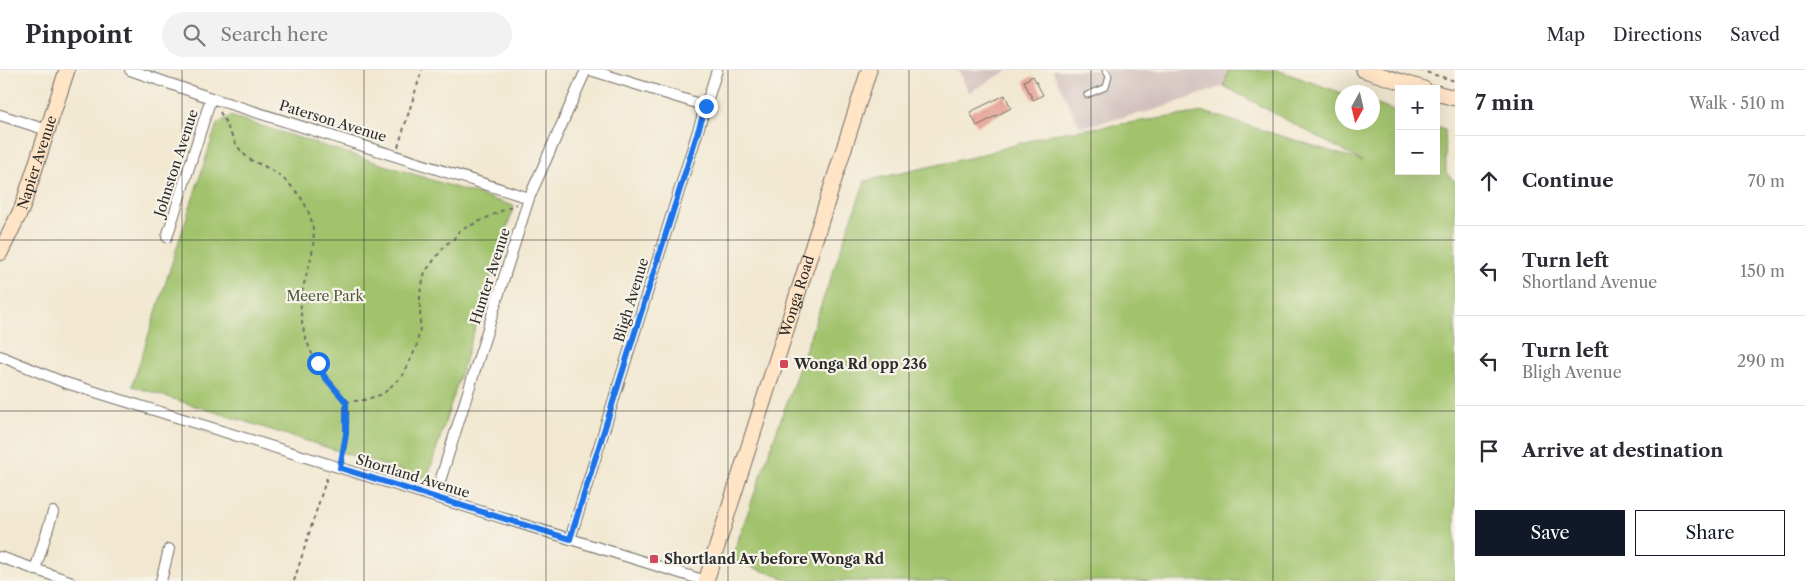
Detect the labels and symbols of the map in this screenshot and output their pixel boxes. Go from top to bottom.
north arrow [1335,85,1380,130]
route end [695,95,718,118]
street label: Paterson Avenue [277,96,389,146]
street label: Johnston Avenue [149,107,202,221]
street label: Napier Avenue [13,113,61,212]
street label: Hunter Avenue [466,225,514,327]
street label: Wonga Road [775,253,818,340]
street label: Bligh Avenue [610,256,652,344]
park label: Meere Park [286,287,365,305]
route start [307,352,330,375]
place label: Wonga Rd opp 236 [793,355,927,373]
marker: Wonga Rd opp 236 [778,358,790,370]
street label: Shortland Avenue [354,450,472,502]
place label: Shortland Av before Wonga Rd [664,550,885,568]
marker: Shortland Av before Wonga Rd [648,553,660,565]

